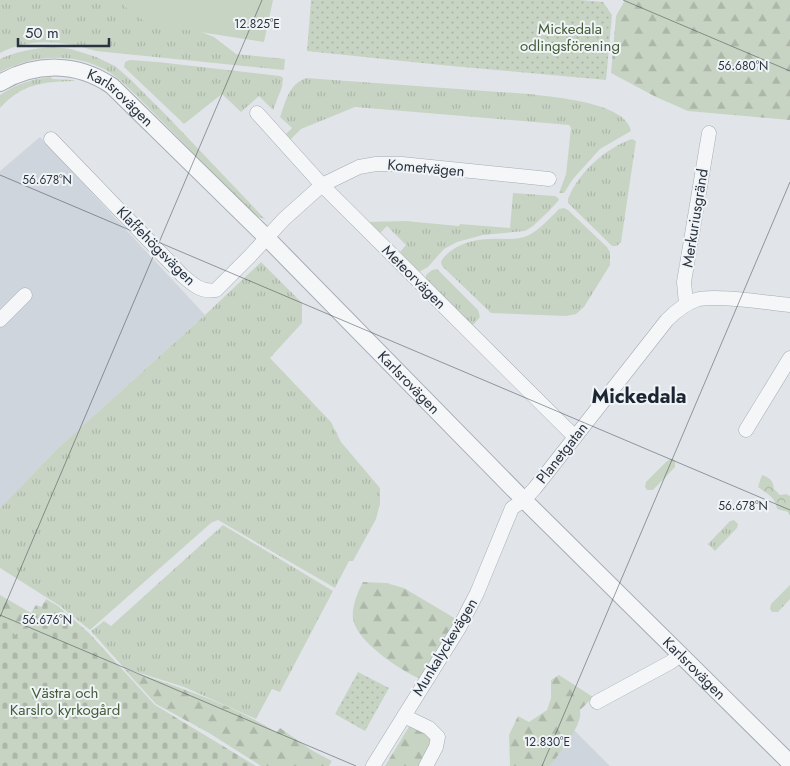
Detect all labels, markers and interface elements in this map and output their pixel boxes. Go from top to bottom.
scale bar [18,15,109,47]
text: 12.825°E [234,15,280,33]
park label: Mickedala odlingsförening [520,18,620,57]
text: 50 m [25,22,59,44]
text: 56.680°N [718,57,768,75]
street label: Karlsrovägen [84,63,158,132]
street label: Kometvägen [387,154,465,182]
street label: Merkuriusgränd [676,167,714,269]
text: 56.678°N [22,171,72,189]
street label: Klaffehögsvägen [111,201,201,291]
street label: Meteorvägen [377,240,451,314]
street label: Karlsrovägen [372,346,445,419]
district label: Mickedala [591,382,687,411]
street label: Planetgatan [531,418,593,488]
text: 56.678°N [718,497,768,515]
street label: Munkalyckevägen [407,594,483,700]
text: 56.676°N [22,611,72,629]
street label: Karlsrovägen [658,632,731,705]
park label: Västra och Karslro kyrkogård [10,682,120,721]
text: 12.830°E [524,733,570,751]

